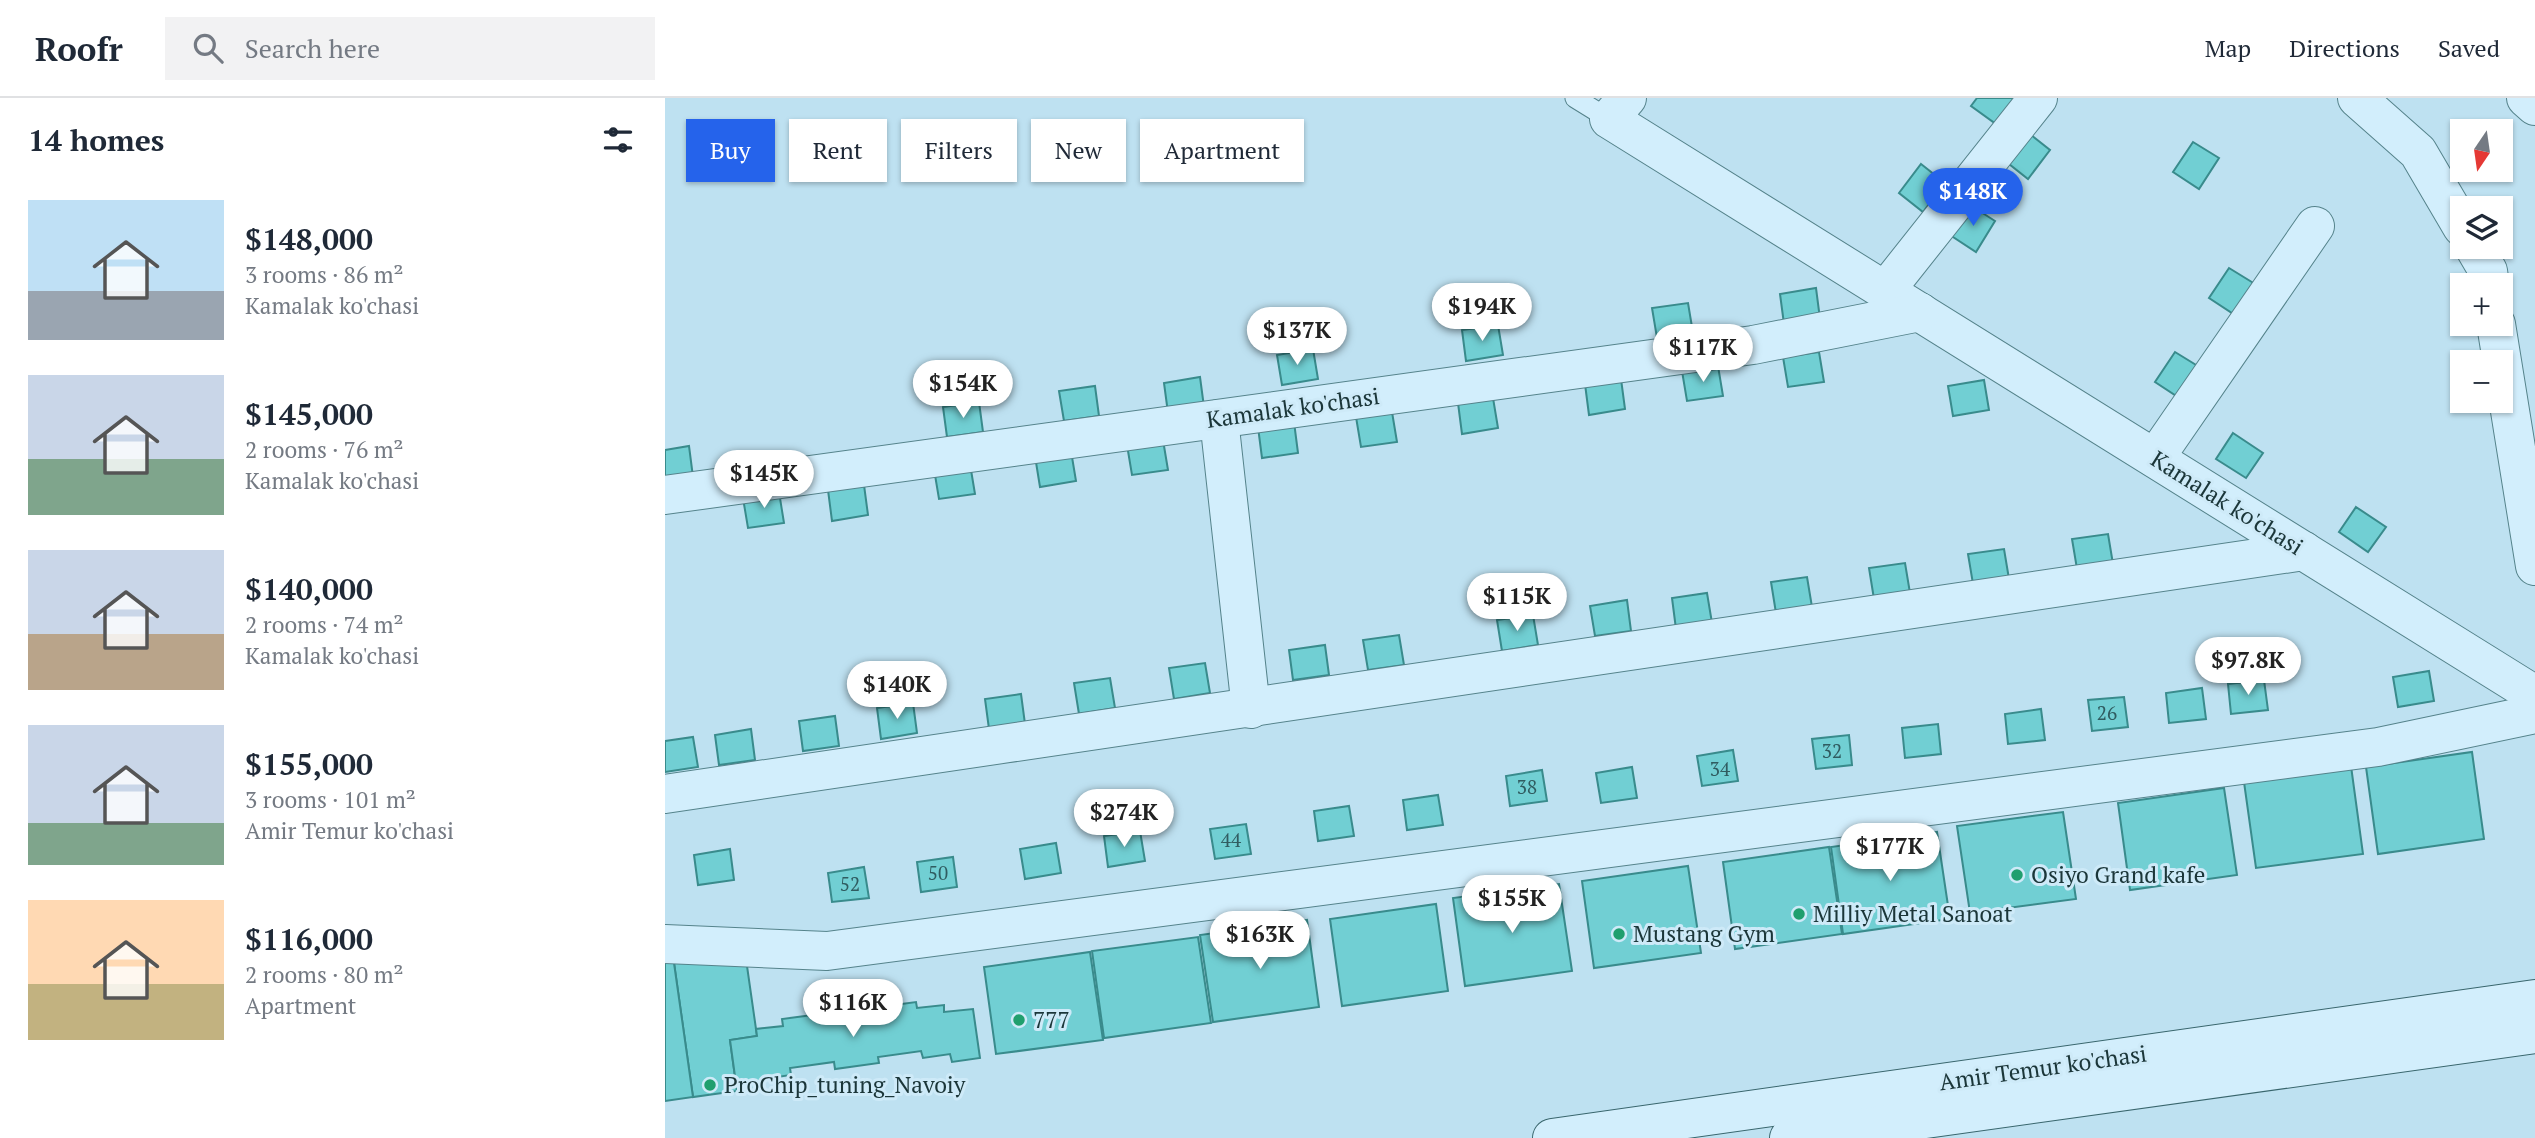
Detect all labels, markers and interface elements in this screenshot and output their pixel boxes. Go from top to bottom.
search box [165,17,655,80]
text: Roofr [35,27,123,70]
icon: search [189,29,227,67]
text: Search here [245,31,380,65]
text: Map [2205,32,2251,64]
text: Directions [2289,32,2400,64]
text: Saved [2438,32,2500,64]
chip: Buy [686,119,775,182]
chip: Rent [789,119,887,182]
chip: Filters [901,119,1017,182]
chip: New [1031,119,1126,182]
chip: Apartment [1140,119,1304,182]
north arrow [2450,119,2513,182]
map controls [2450,119,2513,413]
text: 14 homes [28,120,164,160]
icon: filters [599,121,637,159]
pin: $148K [1924,169,2022,228]
text: $148K [1939,175,2007,206]
button: layers [2450,196,2513,259]
text: $148,000 [245,219,373,259]
icon: home [84,228,168,312]
text: 3 rooms · 86 m² [245,259,404,290]
button: + [2450,273,2513,336]
pin: $194K [1433,284,1531,343]
text: Kamalak ko'chasi [245,290,419,321]
text: $194K [1448,290,1516,321]
pin: $137K [1248,308,1346,367]
text: $137K [1263,314,1331,345]
pin: $117K [1654,324,1752,384]
text: $117K [1669,331,1737,362]
button: − [2450,350,2513,413]
pin: $154K [914,360,1012,420]
text: $154K [929,367,997,398]
street label: Kamalak ko'chasi [1205,380,1381,435]
text: $145,000 [245,394,373,434]
icon: home [84,403,168,487]
text: 2 rooms · 76 m² [245,434,404,465]
street label: Kamalak ko'chasi [2145,443,2309,562]
pin: $145K [715,450,813,510]
text: $145K [730,457,798,488]
text: Kamalak ko'chasi [245,465,419,496]
text: $140,000 [245,569,373,609]
pin: $115K [1468,574,1566,633]
icon: home [84,578,168,662]
text: $115K [1483,580,1551,611]
text: 2 rooms · 74 m² [245,609,404,640]
pin: $97.8K [2191,638,2305,697]
text: Kamalak ko'chasi [245,640,419,671]
text: $97.8K [2211,644,2285,675]
pin: $140K [848,662,946,721]
text: $140K [863,668,931,699]
house number: 26 [2097,700,2117,725]
house number: 32 [1822,738,1842,763]
text: $155,000 [245,744,373,784]
icon: home [84,753,168,837]
house number: 34 [1710,756,1731,781]
house number: 38 [1517,774,1537,799]
text: 3 rooms · 101 m² [245,784,416,815]
pin: $274K [1075,790,1173,849]
text: $274K [1090,796,1158,827]
text: Amir Temur ko'chasi [245,815,454,846]
pin: $177K [1841,824,1939,883]
house number: 44 [1221,827,1242,852]
text: $177K [1856,830,1924,861]
place label: Osiyo Grand kafe [2031,859,2205,890]
house number: 50 [928,860,948,885]
marker: Osiyo Grand kafe [2009,867,2025,883]
house number: 52 [840,871,860,896]
pin: $155K [1463,876,1561,935]
text: $155K [1478,882,1546,913]
place label: Milliy Metal Sanoat [1813,898,2013,929]
marker: Milliy Metal Sanoat [1791,906,1807,922]
pin: $163K [1211,912,1309,971]
text: $163K [1226,918,1294,949]
place label: Mustang Gym [1633,918,1775,949]
text: $116,000 [245,919,373,959]
marker: Mustang Gym [1611,926,1627,942]
icon: home [84,928,168,1012]
text: 2 rooms · 80 m² [245,959,404,990]
pin: $116K [804,979,902,1039]
text: $116K [819,986,887,1017]
text: Apartment [245,990,356,1021]
place label: 777 [1033,1004,1070,1035]
marker: 777 [1011,1012,1027,1028]
street label: Amir Temur ko'chasi [1937,1038,2149,1097]
place label: ProChip_tuning_Navoiy [724,1069,966,1100]
marker: ProChip_tuning_Navoiy [702,1077,718,1093]

